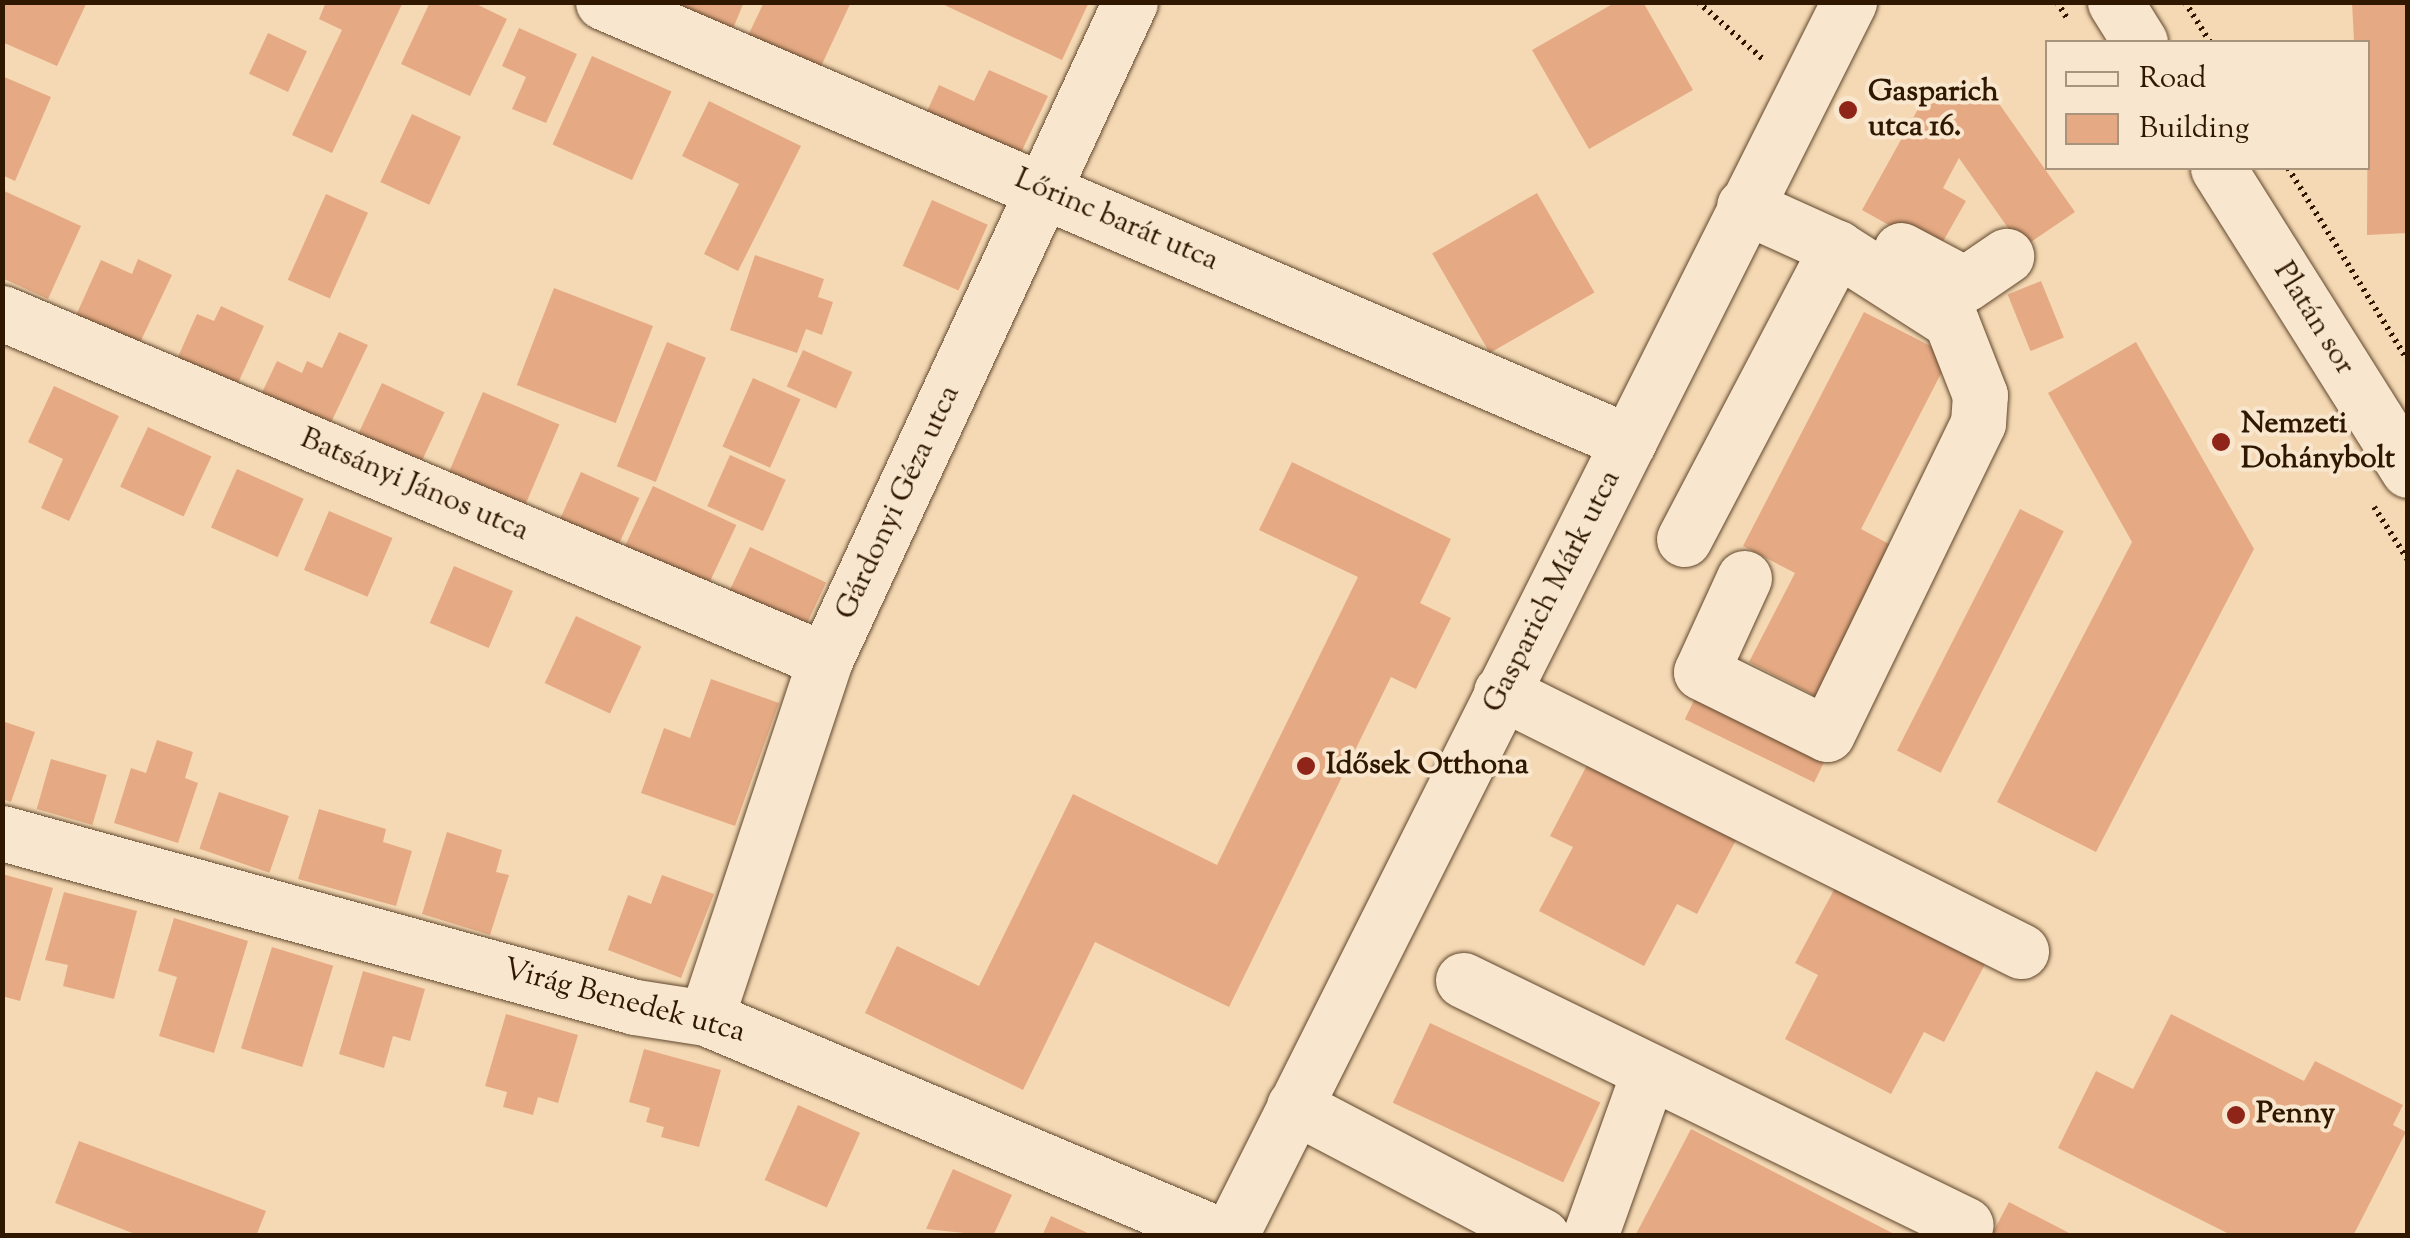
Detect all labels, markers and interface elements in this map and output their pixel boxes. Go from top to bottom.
legend [2045,40,2370,170]
text: Road [2139,58,2206,101]
place label: Gasparich utca 16. [1868,75,1999,146]
marker: Gasparich utca 16. [1837,99,1859,121]
text: Building [2139,108,2249,151]
street label: Lőrinc barát utca [1009,162,1223,280]
street label: Platán sor [2264,256,2362,382]
street label: Gárdonyi Géza utca [829,380,969,626]
place label: Nemzeti Dohánybolt [2241,407,2395,478]
street label: Batsányi János utca [294,422,534,550]
marker: Nemzeti Dohánybolt [2210,431,2232,453]
street label: Gasparich Márk utca [1476,465,1630,719]
place label: Idősek Otthona [1326,748,1529,784]
marker: Idősek Otthona [1295,755,1317,777]
street label: Virág Benedek utca [499,952,749,1052]
place label: Penny [2256,1097,2335,1133]
marker: Penny [2225,1104,2247,1126]

